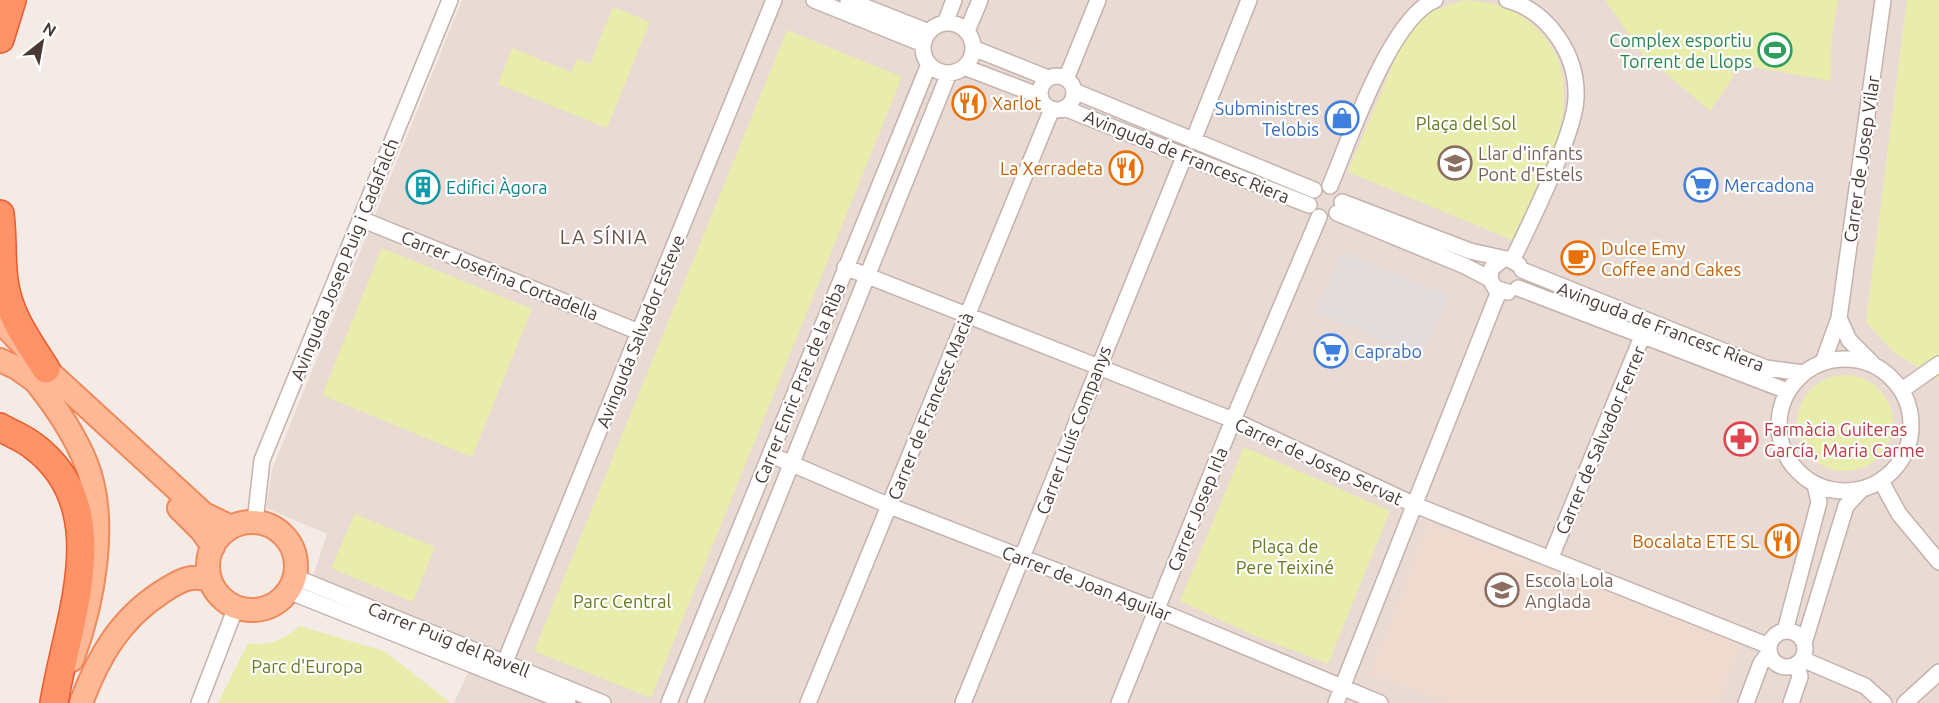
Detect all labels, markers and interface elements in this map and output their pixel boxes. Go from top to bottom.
north arrow [12,12,72,72]
text: N [40,18,59,40]
place label: Complex esportiu Torrent de Llops [1609,30,1752,71]
sports icon: Complex esportiu Torrent de Llops [1757,32,1793,68]
street label: Carrer de Josep Vilar [1839,74,1883,244]
restaurant icon: Xarlot [951,85,987,121]
place label: Xarlot [992,93,1041,113]
place label: Subministres Telobis [1215,98,1319,139]
shop icon: Subministres Telobis [1324,100,1360,136]
street label: Avinguda de Francesc Riera [1081,106,1293,206]
park label: Plaça del Sol [1416,113,1516,133]
street label: Avinguda Josep Puig i Cadafalch [286,135,402,383]
place label: Llar d'infants Pont d'Estels [1478,143,1583,184]
school or university icon: Llar d'infants Pont d'Estels [1437,145,1473,181]
restaurant icon: La Xerradeta [1108,150,1144,186]
place label: La Xerradeta [1000,158,1103,178]
supermarket icon: Mercadona [1683,167,1719,203]
building icon: Edifici Àgora [405,169,441,205]
place label: Mercadona [1724,175,1815,195]
place label: Edifici Àgora [446,176,548,197]
district label: LA SÍNIA [560,225,648,248]
street label: Carrer Josefina Cortadella [399,226,601,324]
street label: Avinguda Salvador Esteve [592,232,688,430]
place label: Dulce Emy Coffee and Cakes [1601,238,1741,279]
cafe icon: Dulce Emy Coffee and Cakes [1560,240,1596,276]
street label: Avinguda de Francesc Riera [1555,277,1767,375]
street label: Carrer Enric Prat de la Riba [749,280,849,486]
street label: Carrer de Francesc Macià [883,309,977,503]
supermarket icon: Caprabo [1313,333,1349,369]
place label: Caprabo [1354,341,1422,361]
street label: Carrer Lluís Companys [1032,343,1114,517]
street label: Carrer de Salvador Ferrer [1551,343,1649,537]
street label: Carrer de Josep Servat [1232,413,1406,509]
place label: Farmàcia Guiteras García, Maria Carme [1764,419,1925,460]
pharmacy icon: Farmàcia Guiteras García, Maria Carme [1723,421,1759,457]
street label: Carrer Josep Irla [1163,444,1231,574]
restaurant icon: Bocalata ETE SL [1764,523,1800,559]
place label: Bocalata ETE SL [1632,531,1759,551]
park label: Plaça de Pere Teixiné [1236,536,1334,577]
street label: Carrer de Joan Aguilar [999,541,1175,625]
place label: Escola Lola Anglada [1525,570,1614,611]
school or university icon: Escola Lola Anglada [1484,572,1520,608]
park label: Parc Central [573,591,671,611]
street label: Carrer Puig del Ravell [365,597,533,681]
park label: Parc d'Europa [251,656,363,676]

